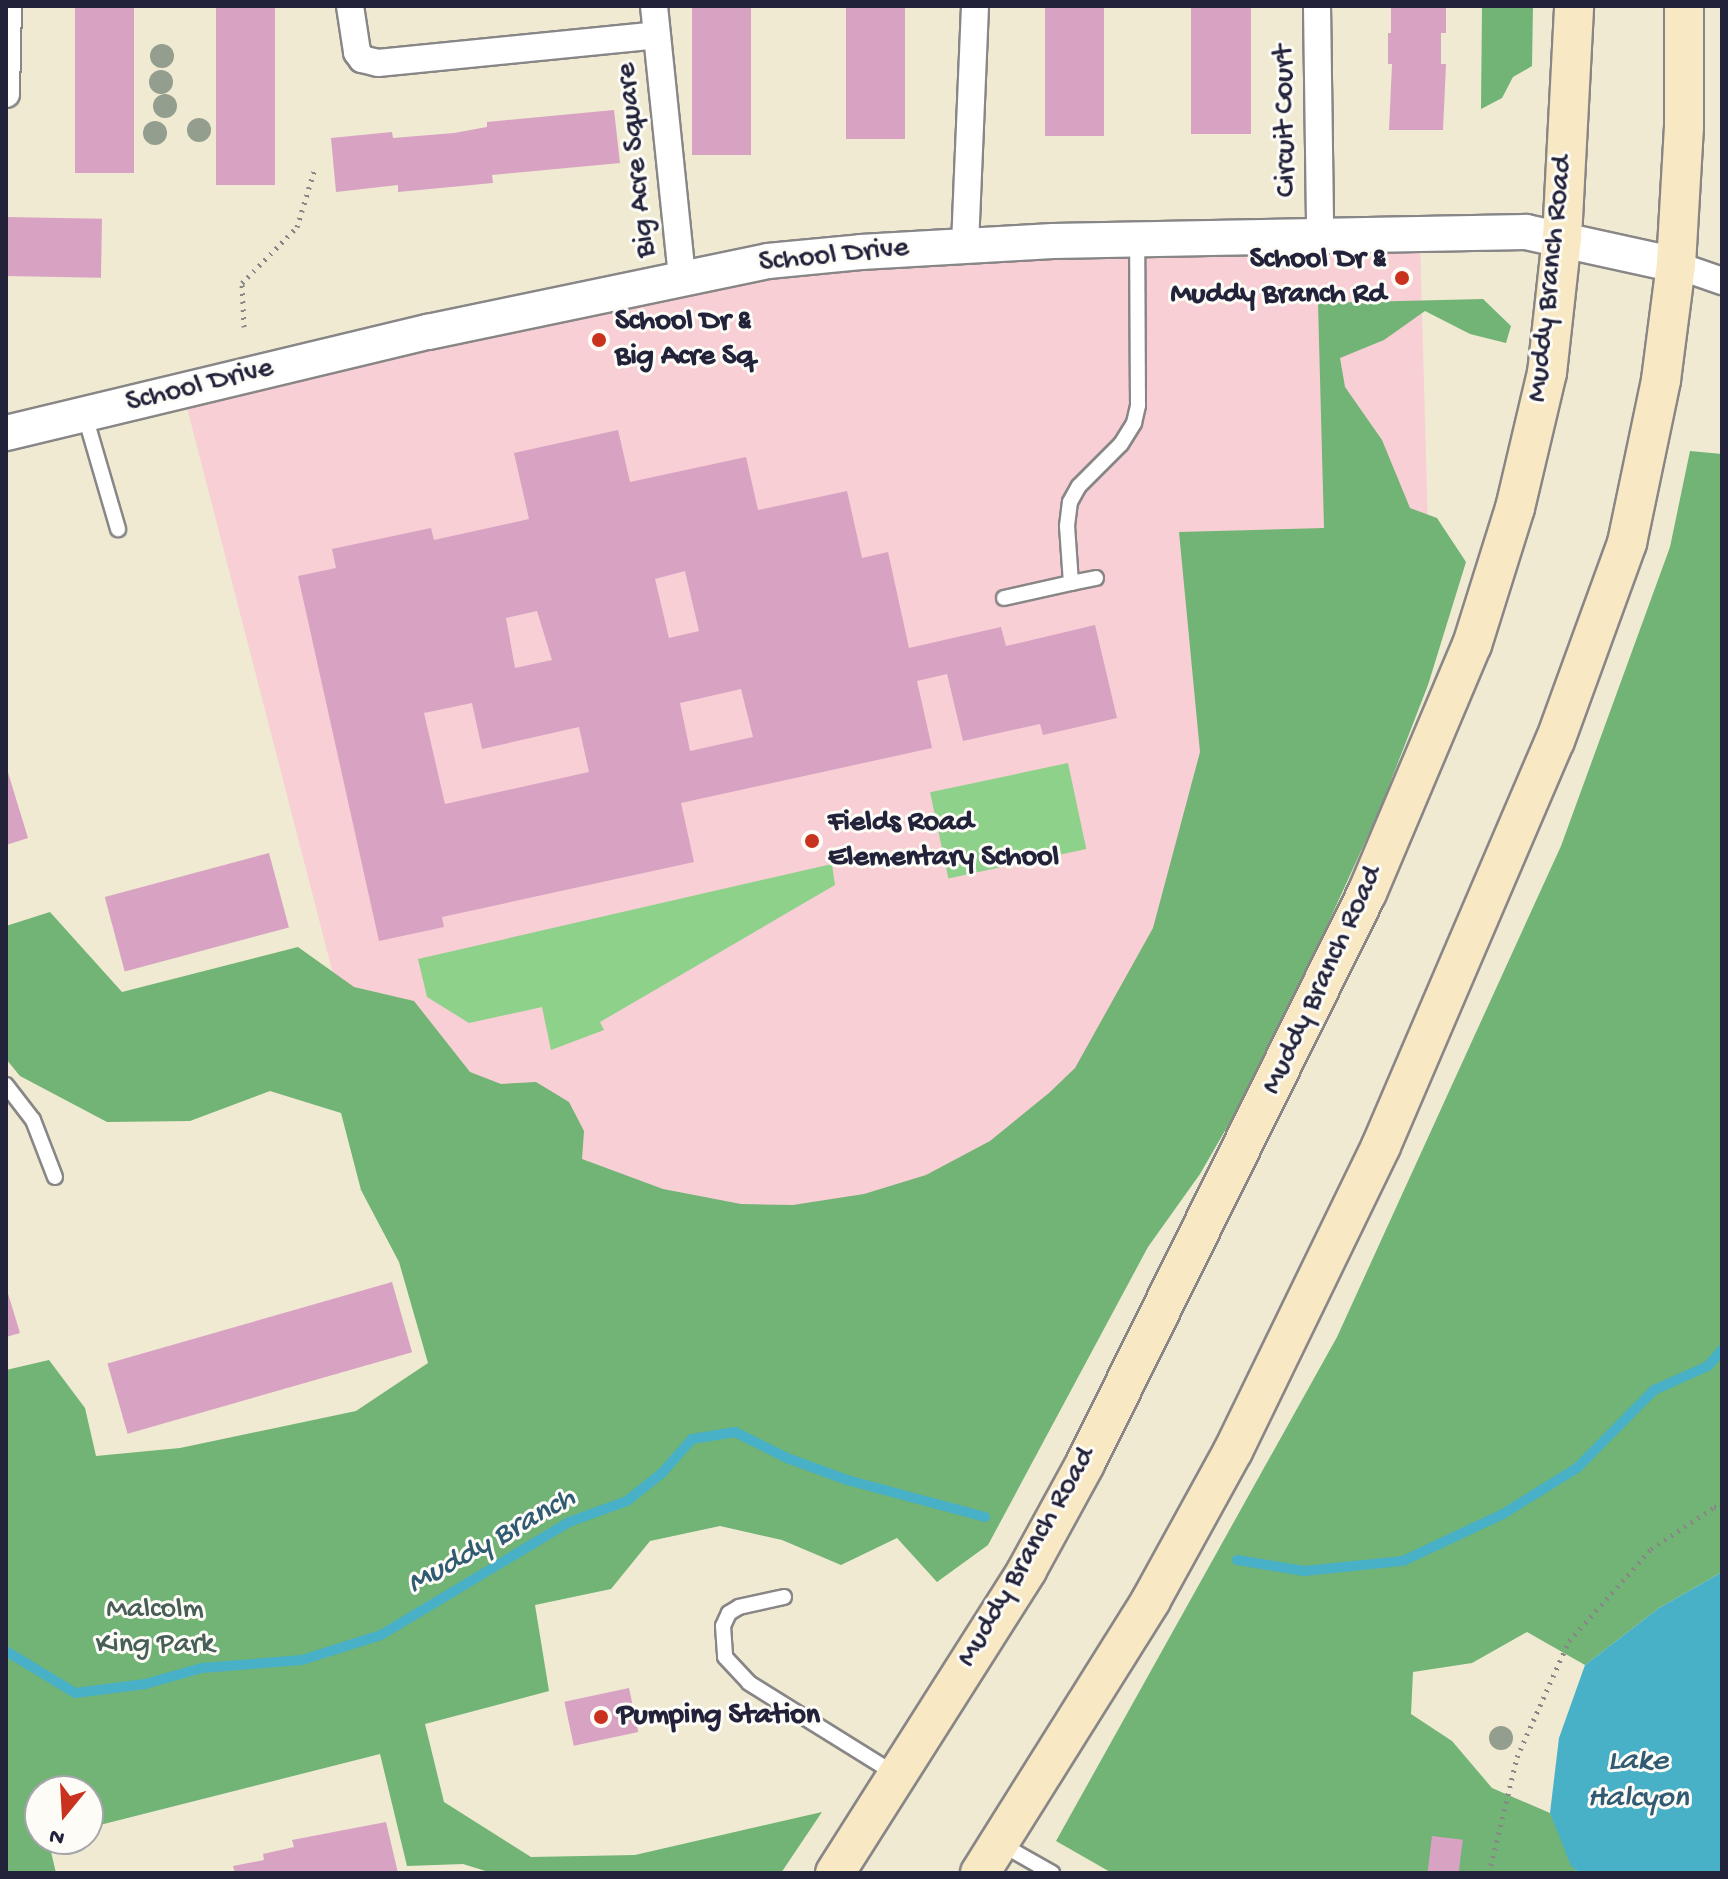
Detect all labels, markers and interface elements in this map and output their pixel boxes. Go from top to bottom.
street label: Circuit Court [1268,45,1306,197]
street label: Big Acre Square [610,61,666,259]
street label: Muddy Branch Road [1521,154,1583,404]
street label: School Drive [757,231,911,283]
place label: School Dr & Muddy Branch Rd [1171,243,1386,314]
marker: School Dr & Muddy Branch Rd [1393,269,1411,287]
place label: School Dr & Big Acre Sq [615,305,754,376]
marker: School Dr & Big Acre Sq [590,331,608,349]
street label: School Drive [123,351,277,423]
place label: Fields Road Elementary School [828,806,1059,876]
marker: Fields Road Elementary School [803,832,821,850]
street label: Muddy Branch Road [1255,861,1393,1101]
street label: Muddy Branch Road [950,1442,1106,1674]
water label: Muddy Branch [401,1480,583,1604]
park label: Malcolm King Park [96,1593,214,1664]
place label: Pumping Station [617,1699,820,1735]
marker: Pumping Station [592,1708,610,1726]
water label: Lake Halcyon [1587,1744,1689,1819]
north arrow [24,1775,104,1855]
text: N [46,1821,68,1851]

